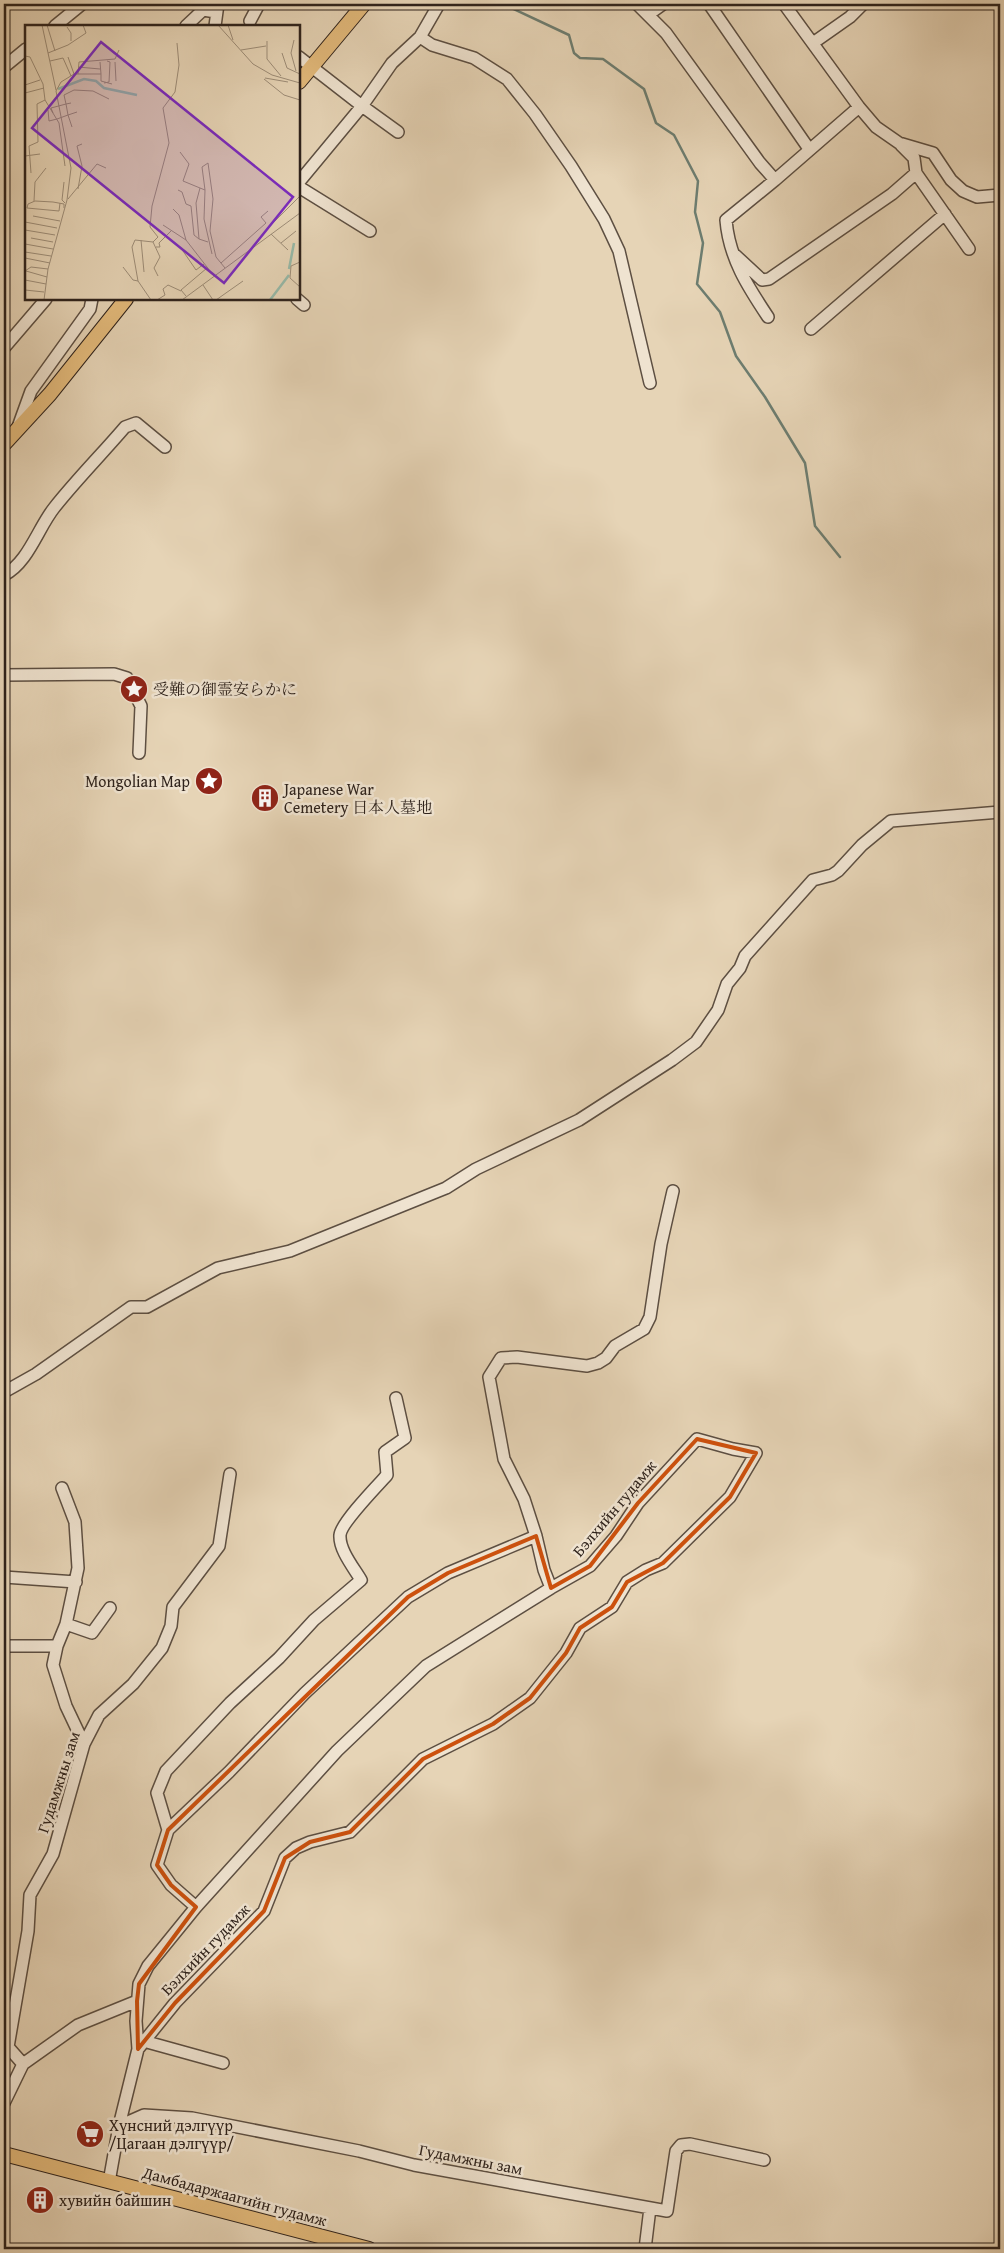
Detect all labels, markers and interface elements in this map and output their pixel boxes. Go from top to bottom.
inset map [25,25,300,300]
place icon: 受難の御霊安らかに [119,674,149,704]
place label: 受難の御霊安らかに [153,677,297,701]
place icon: Mongolian Map [194,766,224,796]
place label: Mongolian Map [85,769,190,793]
place label: Japanese War Cemetery 日本人墓地 [282,777,432,819]
building icon: Japanese War Cemetery 日本人墓地 [250,783,280,813]
street label: Бэлхийн гудамж [566,1454,662,1562]
street label: Гудамжны зам [30,1728,86,1836]
street label: Бэлхийн гудамж [155,1897,255,2000]
place label: Хүнсний дэлгүүр /Цагаан дэлгүүр/ [109,2113,235,2155]
supermarket icon: Хүнсний дэлгүүр /Цагаан дэлгүүр/ [75,2119,105,2149]
street label: Гудамжны зам [417,2137,525,2181]
street label: Дамбадаржаагийн гудамж [139,2160,330,2232]
building icon: хувийн байшин [25,2185,55,2215]
place label: хувийн байшин [59,2188,171,2212]

